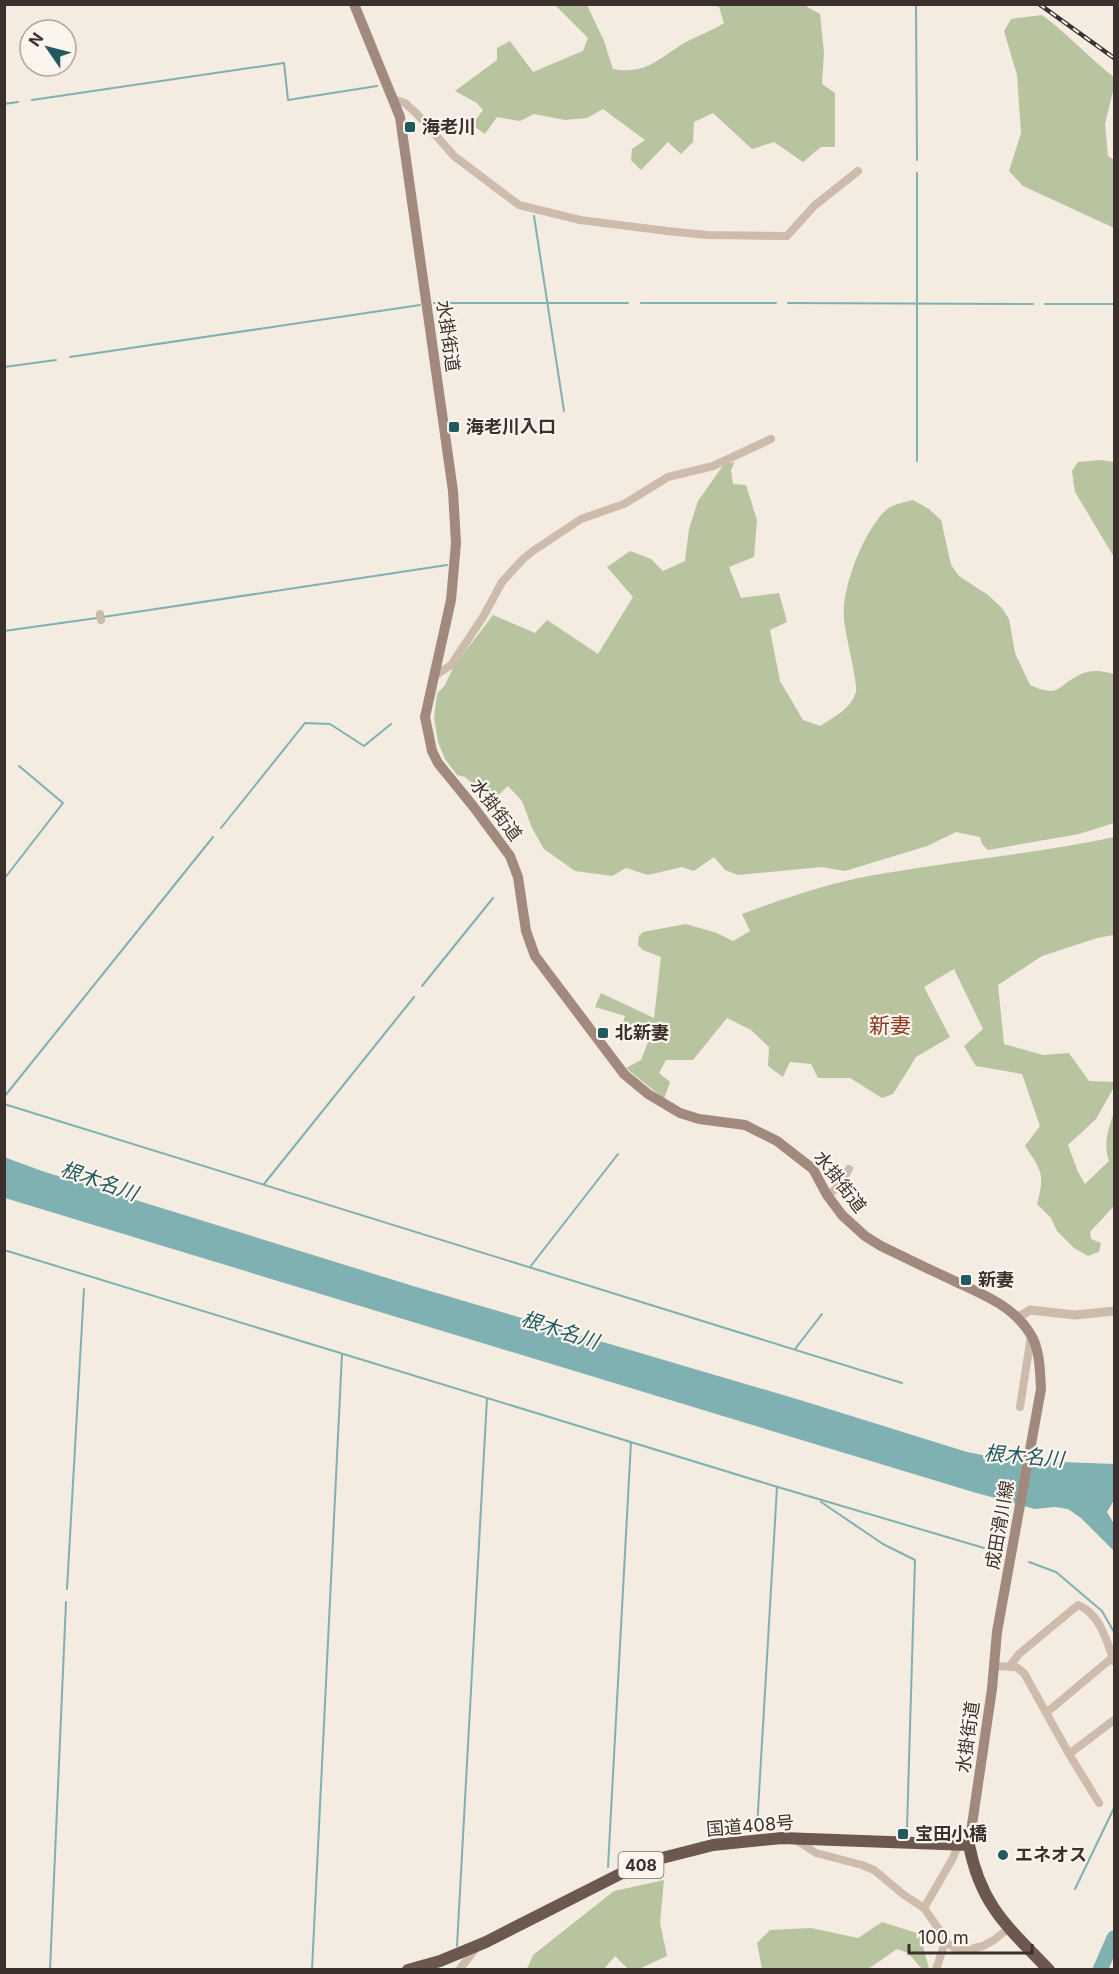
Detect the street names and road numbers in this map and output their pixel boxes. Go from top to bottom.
street label: 水掛街道 [433,299,464,373]
street label: 水掛街道 [466,775,526,845]
street label: 水掛街道 [810,1147,871,1217]
street label: 成田滑川線 [981,1479,1018,1571]
street label: 水掛街道 [952,1700,983,1774]
street label: 国道408号 [705,1811,795,1840]
road number: 408 [618,1852,664,1878]

